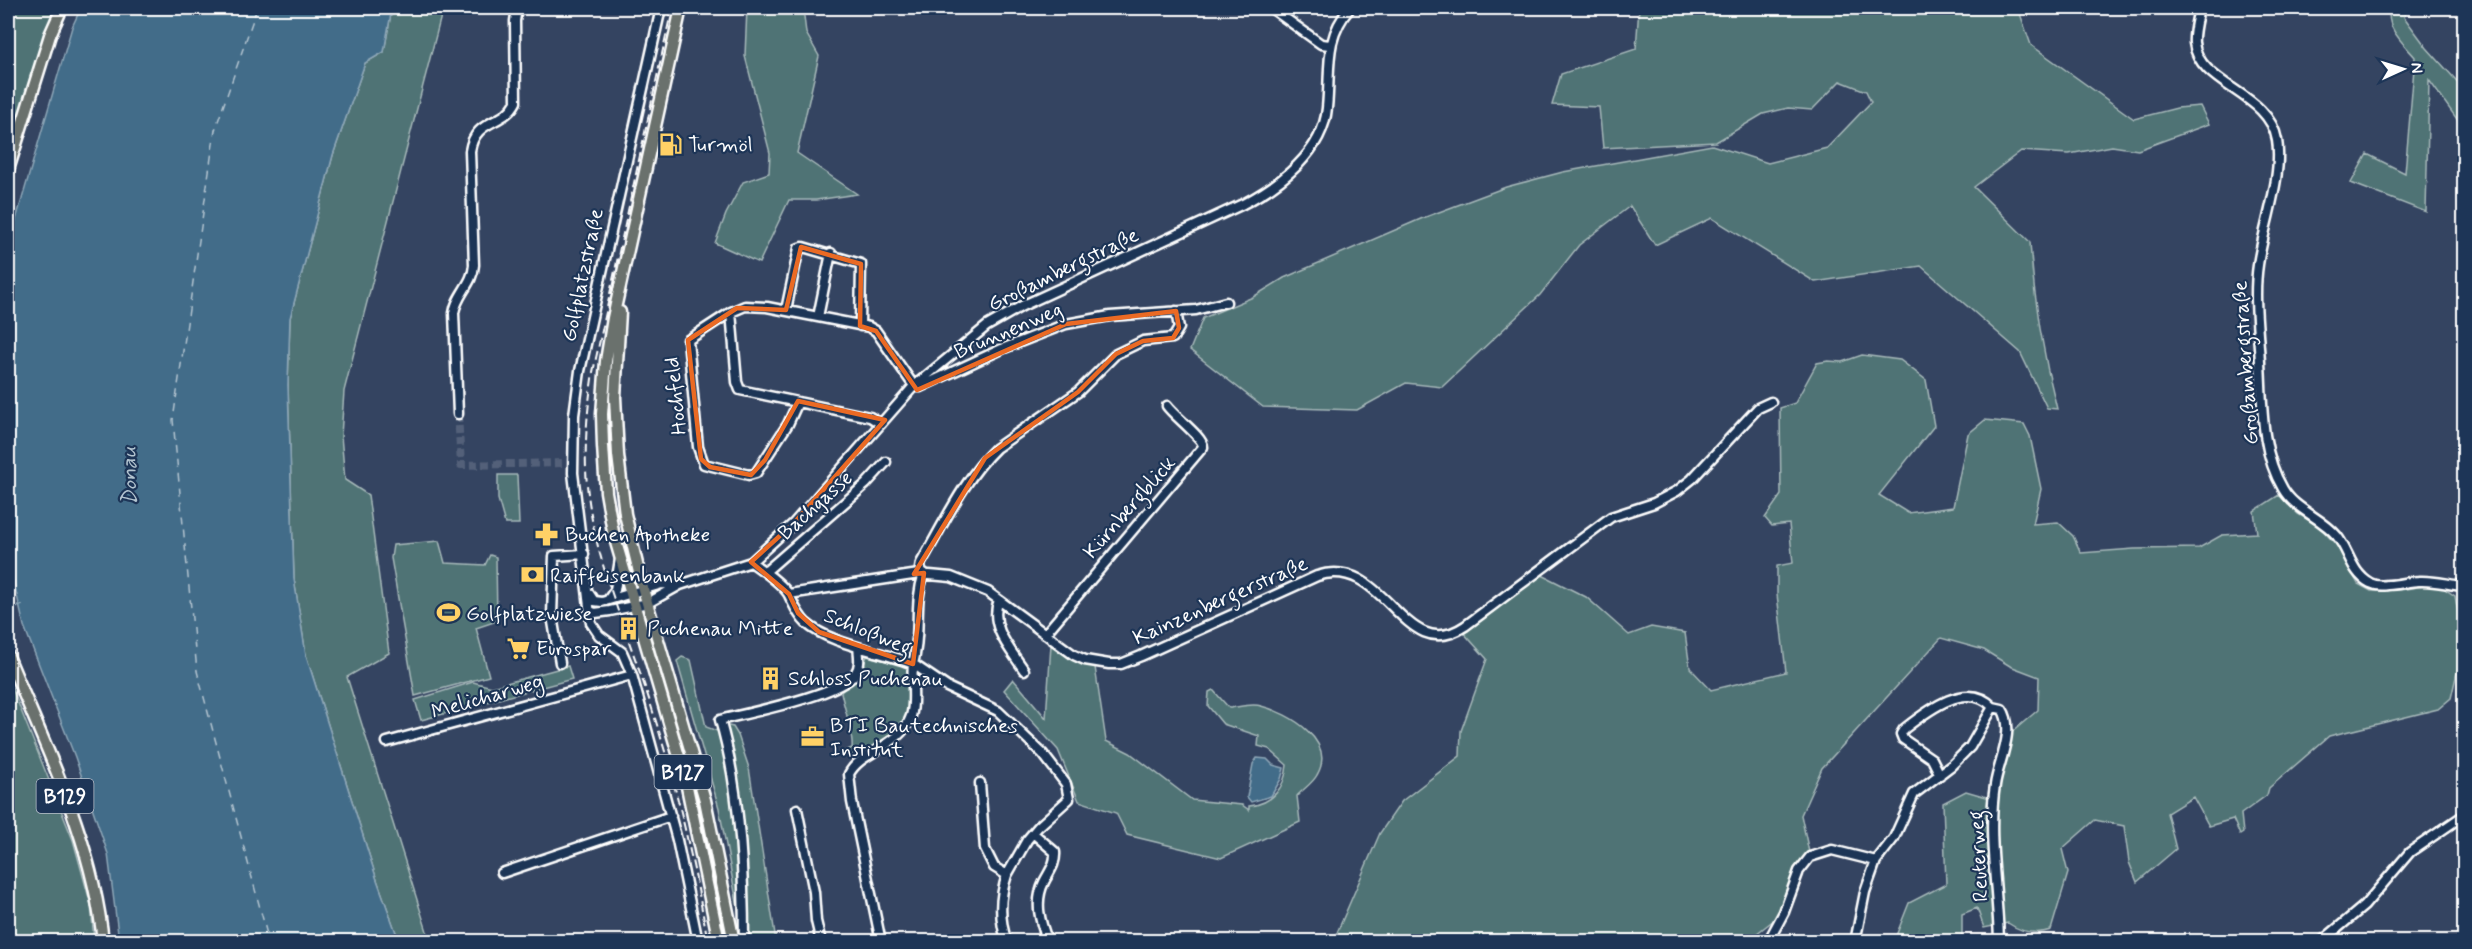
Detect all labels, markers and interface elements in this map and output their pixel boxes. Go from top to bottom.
north arrow [2373,39,2433,99]
text: N [2406,62,2427,74]
fuel station icon: Turmöl [657,131,683,157]
place label: Turmöl [688,131,753,159]
street label: Golfplatzstraße [555,206,611,344]
street label: Großambergstraße [983,221,1144,320]
street label: Großambergstraße [2226,280,2268,446]
street label: Brunnenweg [950,296,1067,366]
street label: Hochfeld [658,355,694,436]
water label: Donau [115,446,145,506]
street label: Kürnbergblick [1077,450,1184,566]
street label: Bachgasse [772,465,859,547]
pharmacy icon: Buchen Apotheke [534,521,560,547]
place label: Buchen Apotheke [565,521,710,550]
street label: Kainzenbergerstraße [1129,550,1313,654]
bank icon: Raiffeisenbank [519,562,545,588]
place label: Raiffeisenbank [550,562,685,590]
sports icon: Golfplatzwiese [435,600,461,626]
place label: Golfplatzwiese [466,600,593,628]
street label: Schloßweg [819,602,916,664]
building icon: Puchenau Mitte [616,615,642,641]
place label: Puchenau Mitte [647,615,793,643]
supermarket icon: Eurospar [505,635,531,661]
place label: Eurospar [536,635,612,663]
building icon: Schloss Puchenau [757,665,783,691]
place label: Schloss Puchenau [788,665,943,693]
street label: Melicharweg [428,668,547,727]
place label: BTI Bautechnisches Institut [830,712,1018,764]
office icon: BTI Bautechnisches Institut [799,724,825,750]
road number: B127 [654,755,712,789]
road number: B129 [36,779,94,813]
street label: Reuterweg [1963,809,1997,902]

